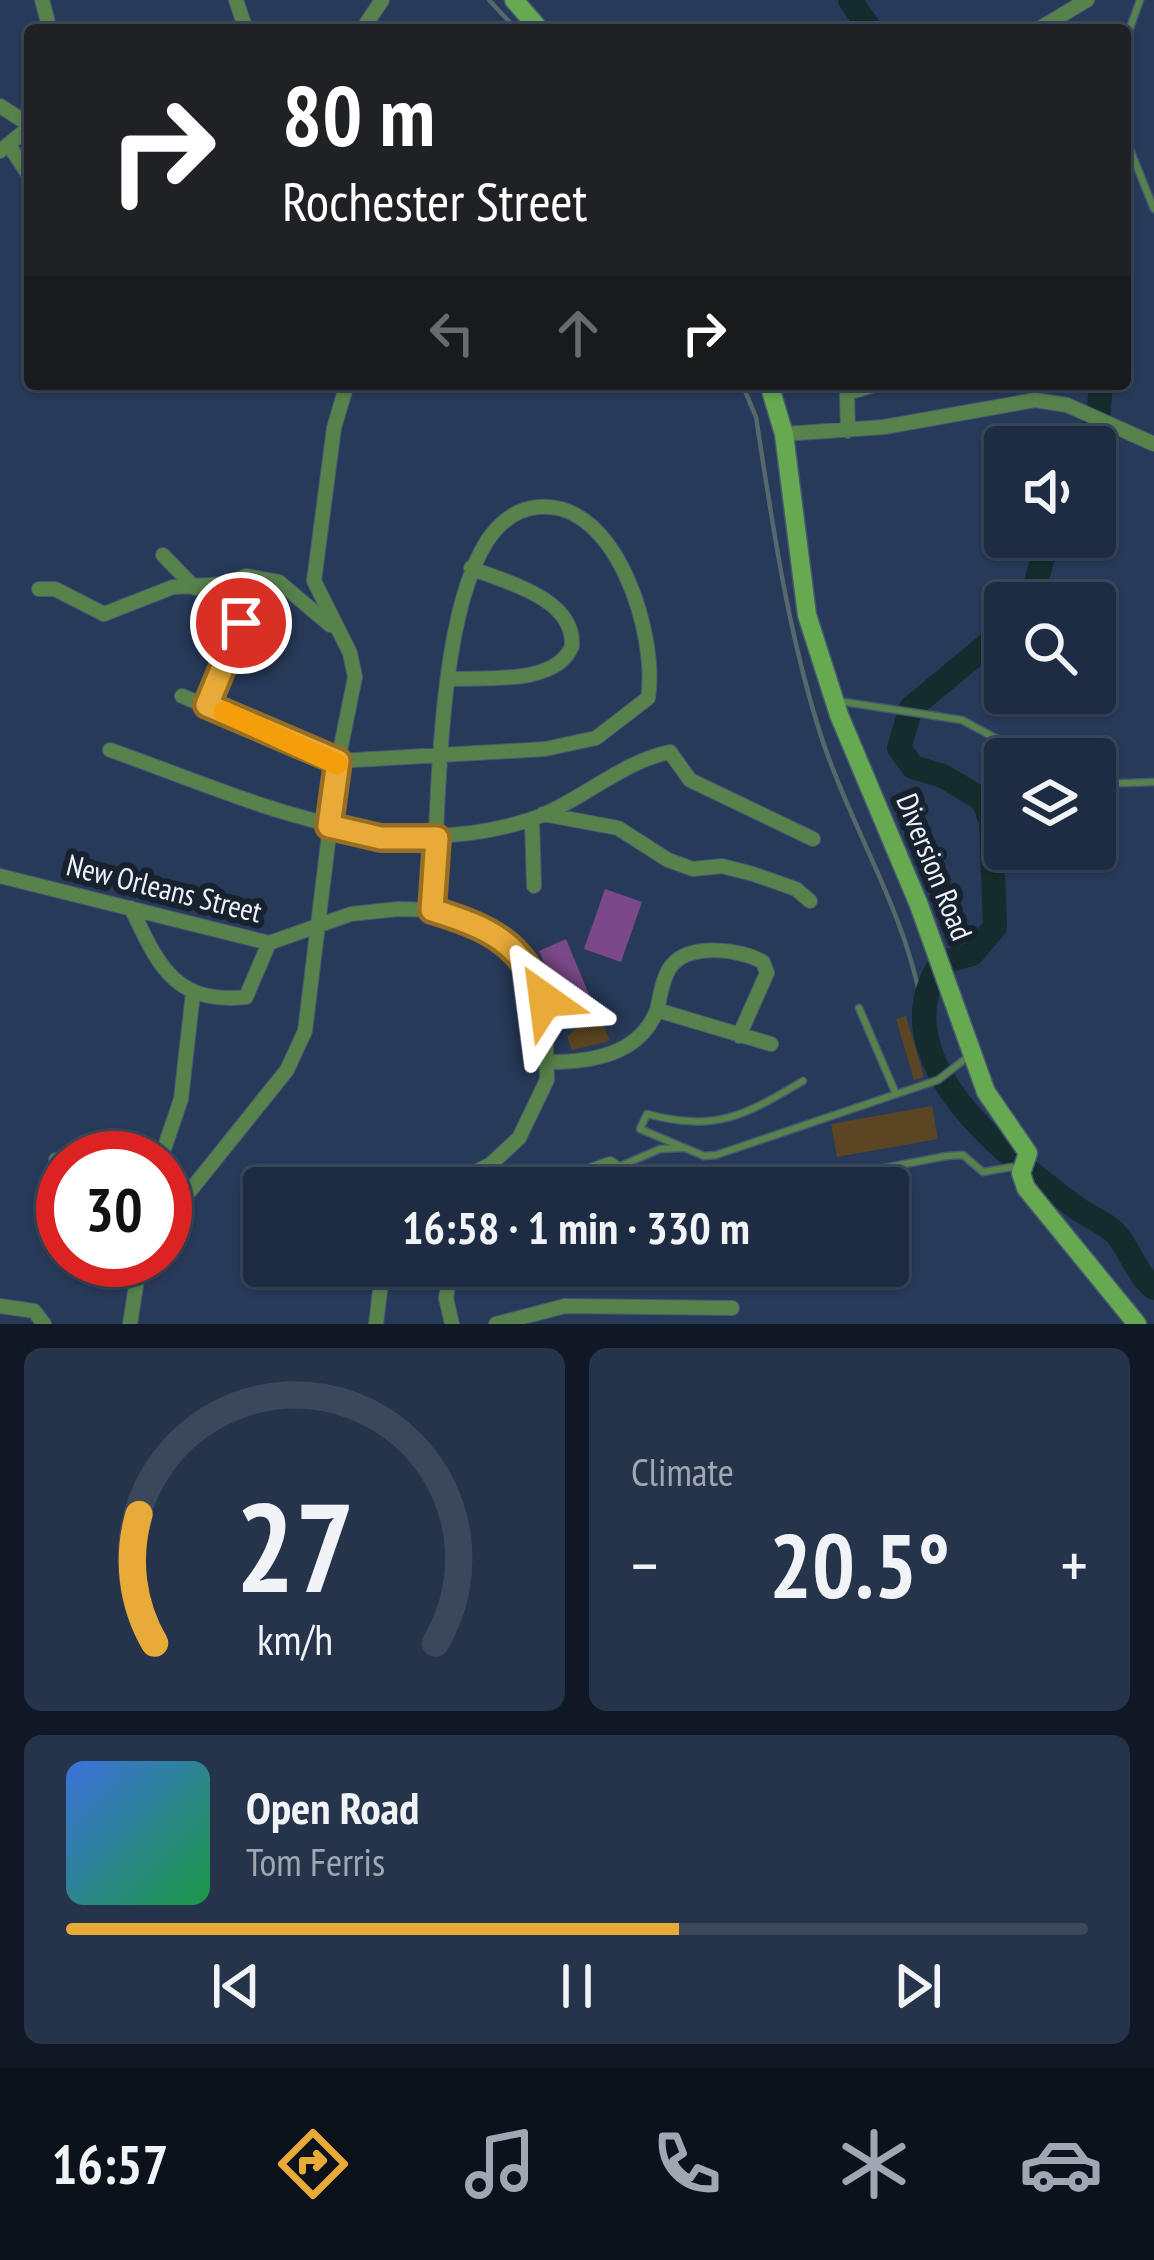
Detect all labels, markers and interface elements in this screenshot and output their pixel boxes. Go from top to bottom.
text: 80 m [282,60,435,169]
icon: right [84,72,240,228]
text: Rochester Street [282,166,587,236]
icon: left [419,300,485,366]
icon: ahead [545,300,611,366]
icon: right [671,300,737,366]
map controls [984,426,1116,870]
button: sound [984,426,1116,558]
pin [190,572,292,674]
button: search [984,582,1116,714]
icon: arrive [208,590,274,656]
button: layers [984,738,1116,870]
street label: Diversion Road [888,787,982,946]
street label: New Orleans Street [63,844,267,931]
position arrow [482,937,608,1063]
speed limit sign: 30 [36,1131,192,1287]
text: 16:58 · 1 min · 330 m [402,1198,750,1256]
text: Climate [631,1446,734,1497]
text: 27 [235,1465,354,1626]
text: 20.5° [769,1506,950,1623]
text: − [631,1522,658,1607]
text: + [1061,1522,1088,1607]
text: km/h [256,1610,333,1666]
text: Open Road [246,1778,419,1836]
text: Tom Ferris [246,1836,385,1887]
icon: previous [203,1953,269,2019]
icon: pause [544,1953,610,2019]
icon: next [885,1953,951,2019]
icon: directions [271,2122,355,2206]
icon: music [458,2122,542,2206]
icon: phone [645,2122,729,2206]
icon: climate [832,2122,916,2206]
icon: car [1019,2122,1103,2206]
text: 16:57 [51,2129,168,2199]

